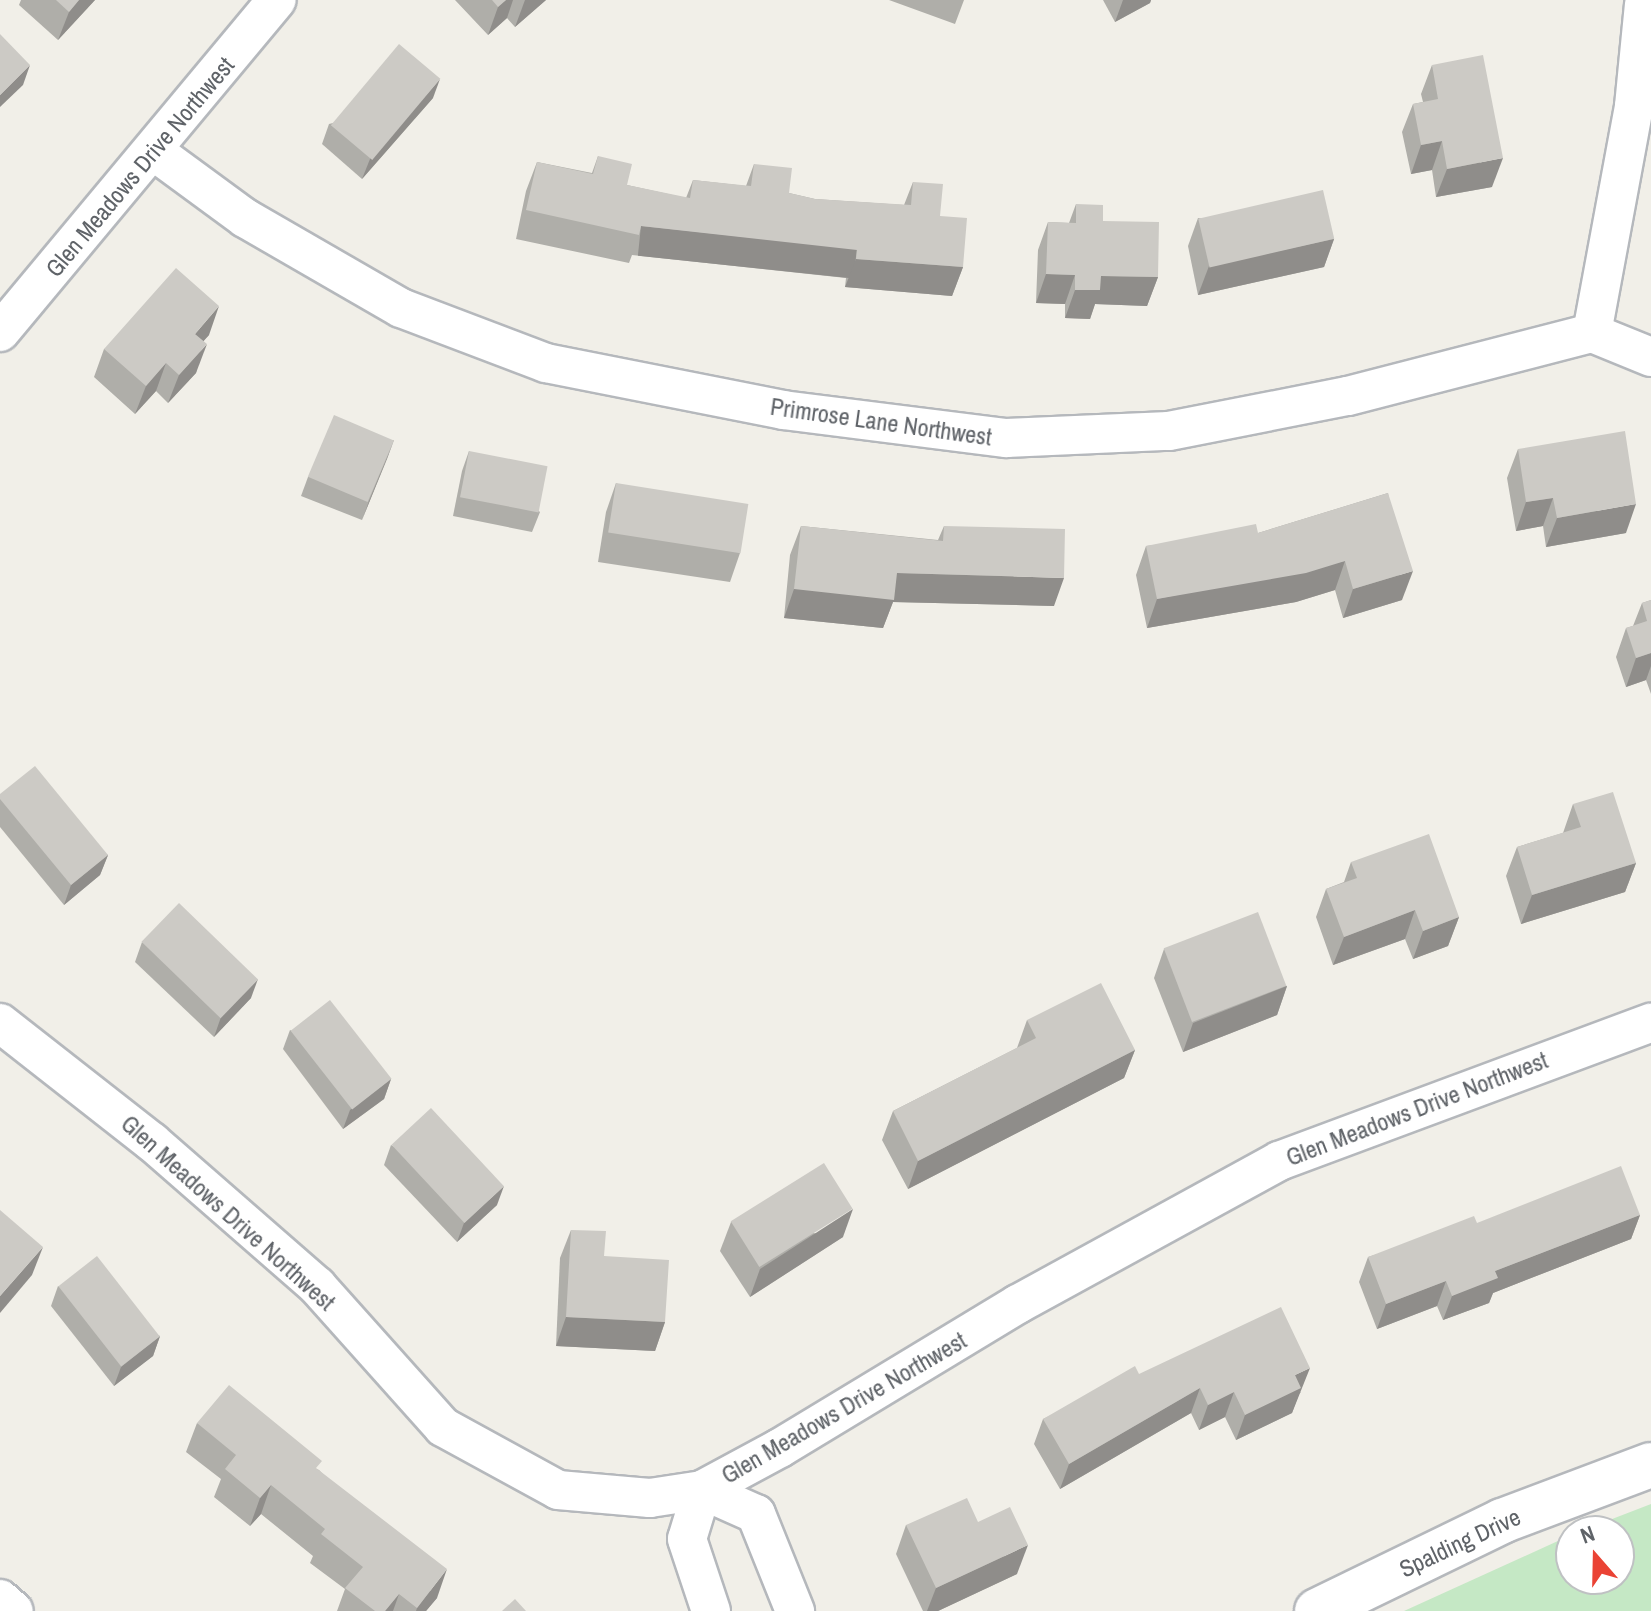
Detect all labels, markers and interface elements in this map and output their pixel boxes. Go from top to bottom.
street label: Glen Meadows Drive Northwest [40,51,240,283]
street label: Primrose Lane Northwest [769,392,993,452]
street label: Glen Meadows Drive Northwest [1282,1046,1552,1172]
street label: Glen Meadows Drive Northwest [115,1109,341,1317]
street label: Glen Meadows Drive Northwest [717,1326,971,1490]
street label: Spalding Drive [1395,1502,1525,1584]
north arrow [1555,1515,1635,1595]
text: N [1576,1518,1599,1551]

